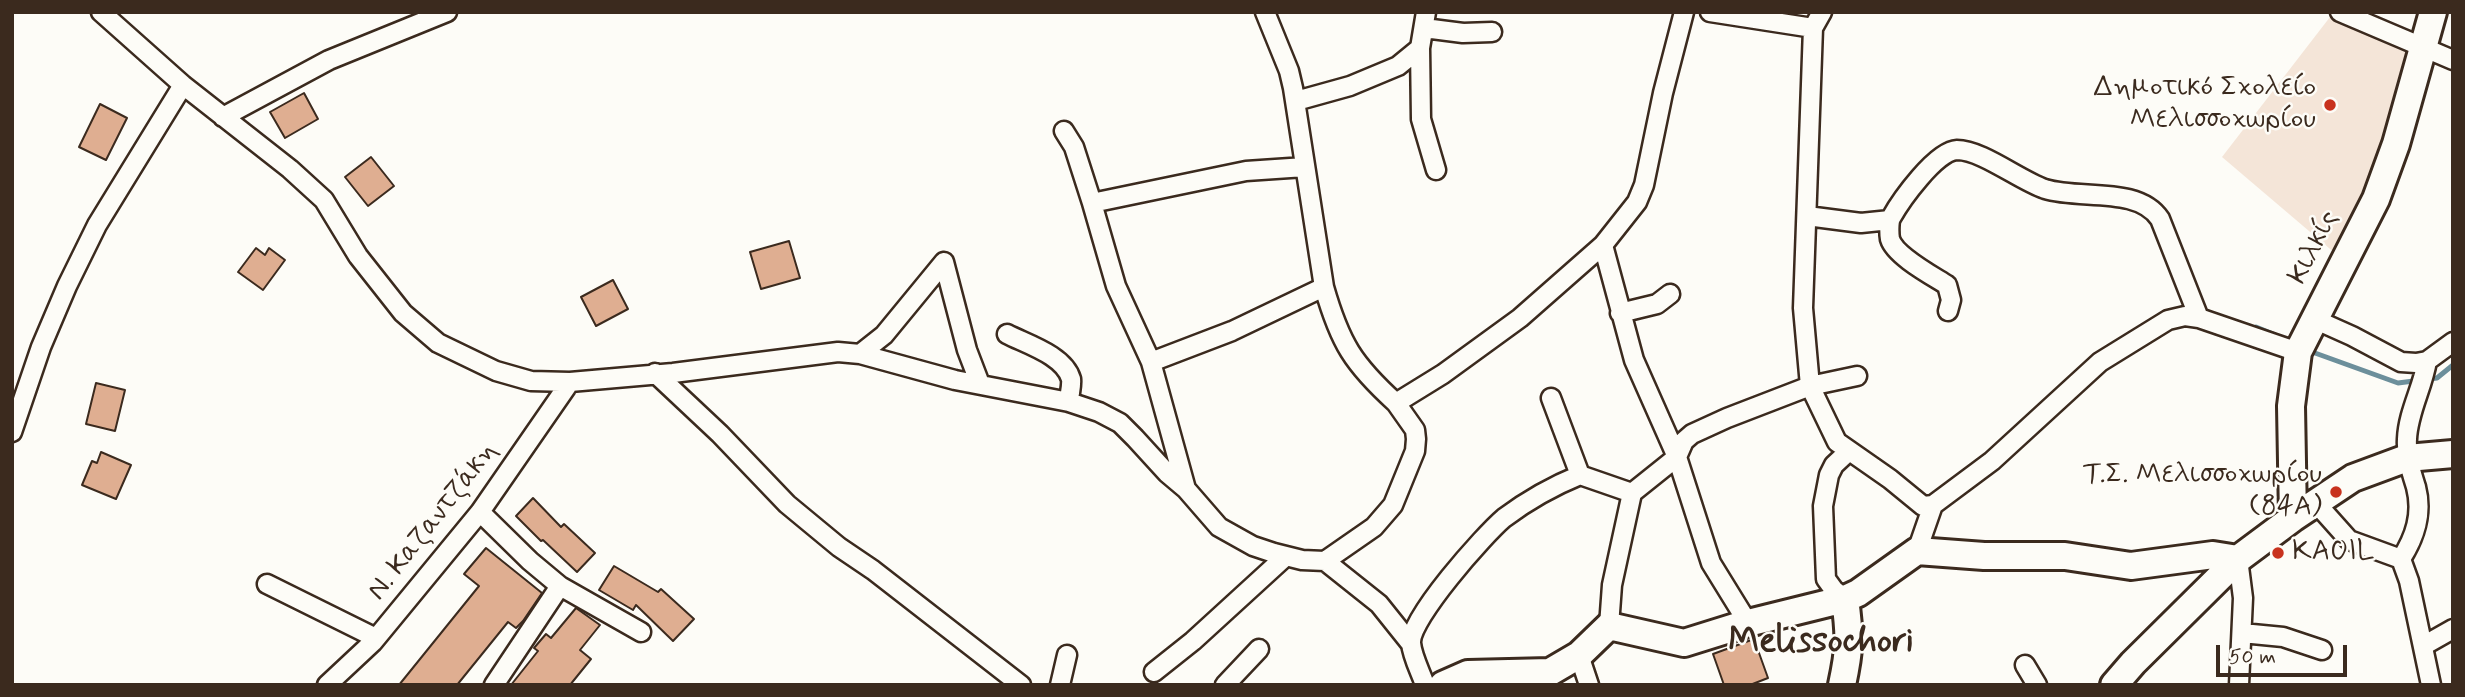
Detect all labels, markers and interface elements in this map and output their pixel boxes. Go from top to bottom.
place label: Δημοτικό Σχολείο Μελισσοχωρίου [2094,72,2316,138]
marker: Δημοτικό Σχολείο Μελισσοχωρίου [2322,97,2338,113]
street label: Κιλκίς [2282,206,2348,290]
street label: Ν. Καζαντζάκη [362,436,506,608]
place label: Τ.Σ. Μελισσοχωρίου (84Α) [2083,459,2322,525]
marker: Τ.Σ. Μελισσοχωρίου (84Α) [2328,484,2344,500]
place label: KAOIL [2292,536,2374,570]
marker: KAOIL [2270,545,2286,561]
district label: Melissochori [1728,623,1914,665]
scale bar [2220,630,2351,674]
text: 50 m [2229,643,2276,671]

